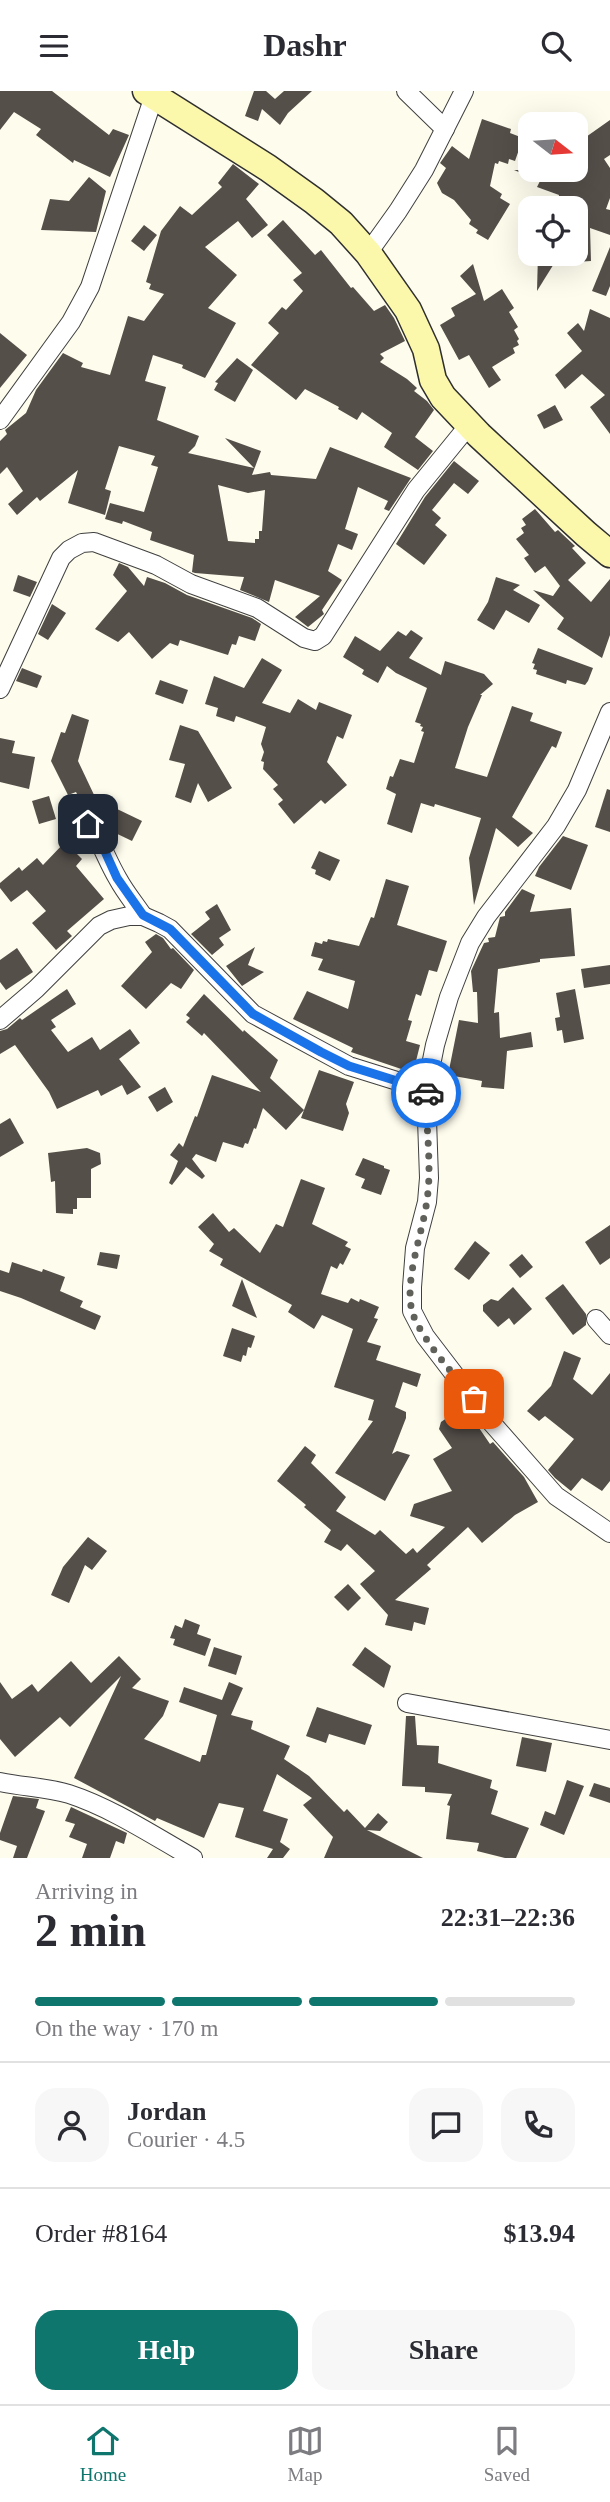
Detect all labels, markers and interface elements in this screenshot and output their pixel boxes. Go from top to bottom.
icon: menu [35,27,73,65]
text: Dashr [263,27,347,63]
icon: search [537,27,575,65]
north arrow [518,112,588,182]
map controls [518,112,588,266]
button: locate [518,196,588,266]
pin [58,794,118,854]
icon: home [69,805,107,843]
courier [391,1058,461,1128]
icon: car [407,1074,445,1112]
pin [444,1369,504,1429]
icon: bag [455,1380,493,1418]
text: Arriving in [35,1879,138,1904]
text: 22:31–22:36 [441,1903,575,1932]
text: 2 min [35,1905,146,1956]
text: On the way · 170 m [35,2016,218,2041]
button: person [35,2088,109,2162]
button: chat [409,2088,483,2162]
button: phone [501,2088,575,2162]
text: Jordan [127,2097,206,2126]
text: Courier · 4.5 [127,2127,245,2152]
text: Order #8164 [35,2219,167,2248]
text: $13.94 [504,2219,575,2248]
button: Help [35,2310,298,2390]
button: Share [312,2310,575,2390]
tab: Home [80,2422,126,2486]
tab: Map [286,2422,324,2486]
tab: Saved [484,2422,530,2486]

